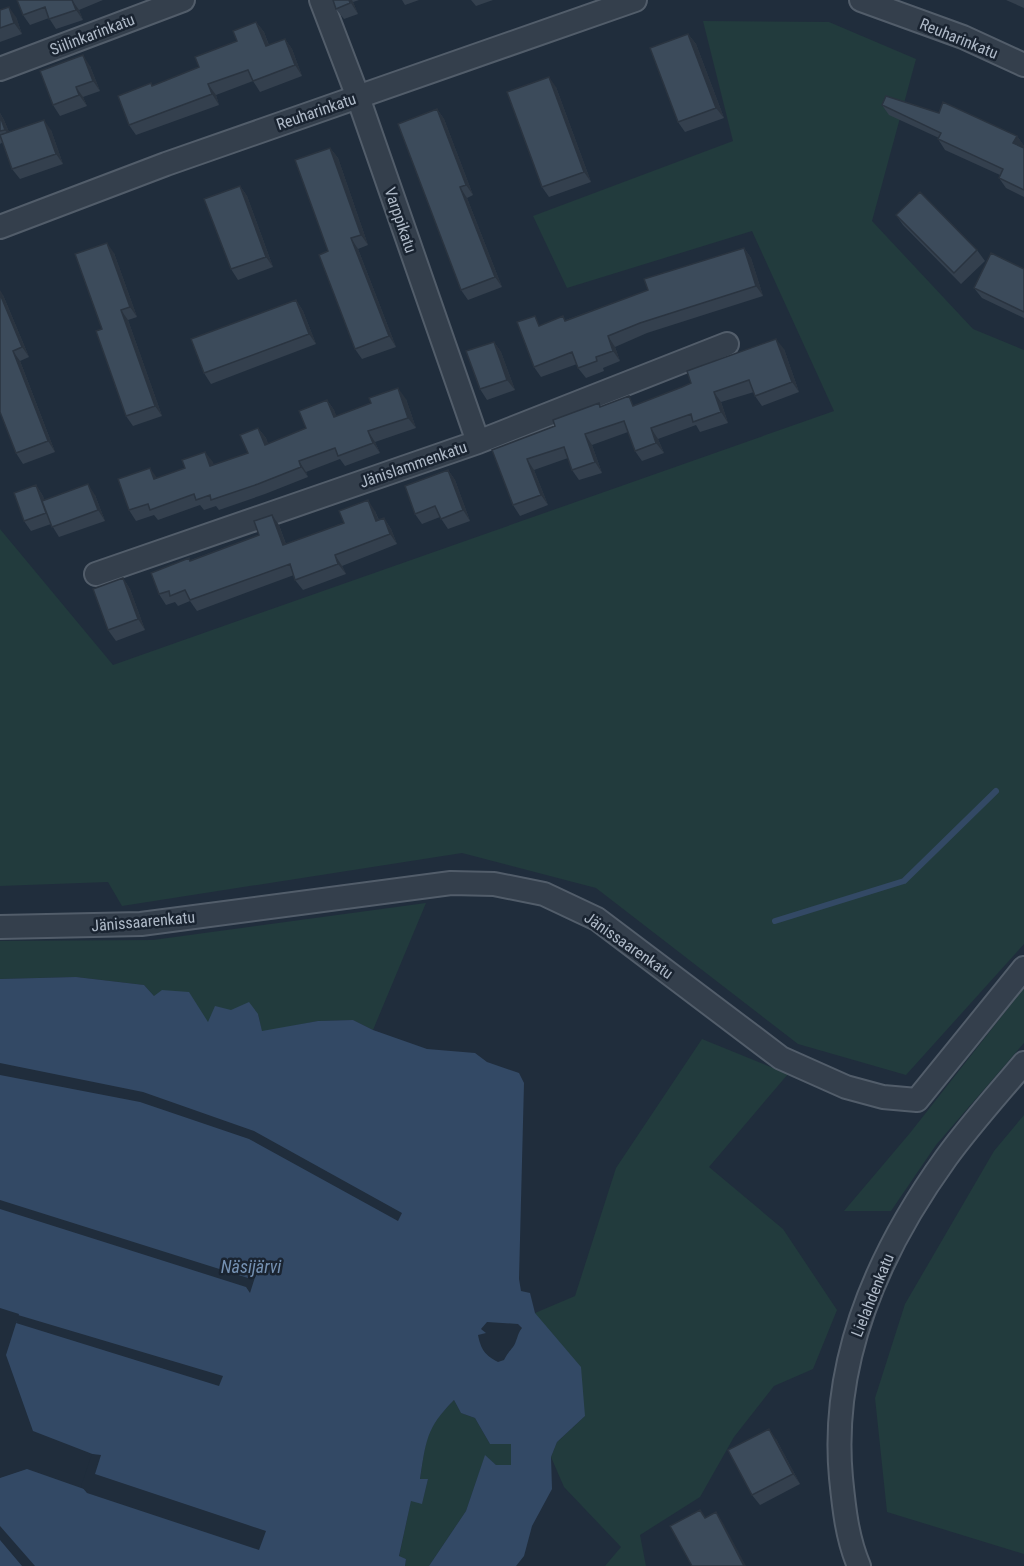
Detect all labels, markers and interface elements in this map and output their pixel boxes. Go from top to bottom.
street label: Siilinkarinkatu [47,10,137,59]
street label: Reuharinkatu [917,14,1001,63]
street label: Reuharinkatu [274,89,358,134]
street label: Varppikatu [380,185,421,255]
street label: Jänislammenkatu [357,437,469,492]
street label: Jänissaarenkatu [90,907,196,935]
street label: Jänissaarenkatu [581,908,677,983]
street label: Lielahdenkatu [847,1251,898,1340]
water label: Näsijärvi [221,1256,282,1277]

